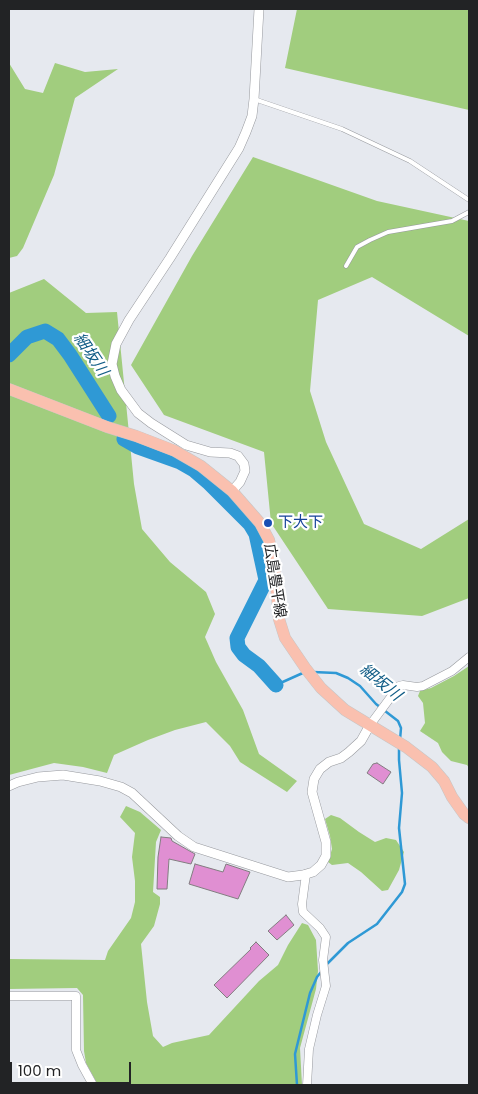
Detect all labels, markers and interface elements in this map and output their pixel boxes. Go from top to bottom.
water label: 細坂川 [69,330,111,380]
place label: 下大下 [278,514,323,532]
marker: 下大下 [262,517,274,529]
street label: 広島豊平線 [259,543,289,619]
water label: 細坂川 [355,660,405,706]
scale bar [12,1052,134,1084]
text: 100 m [18,1060,61,1081]

